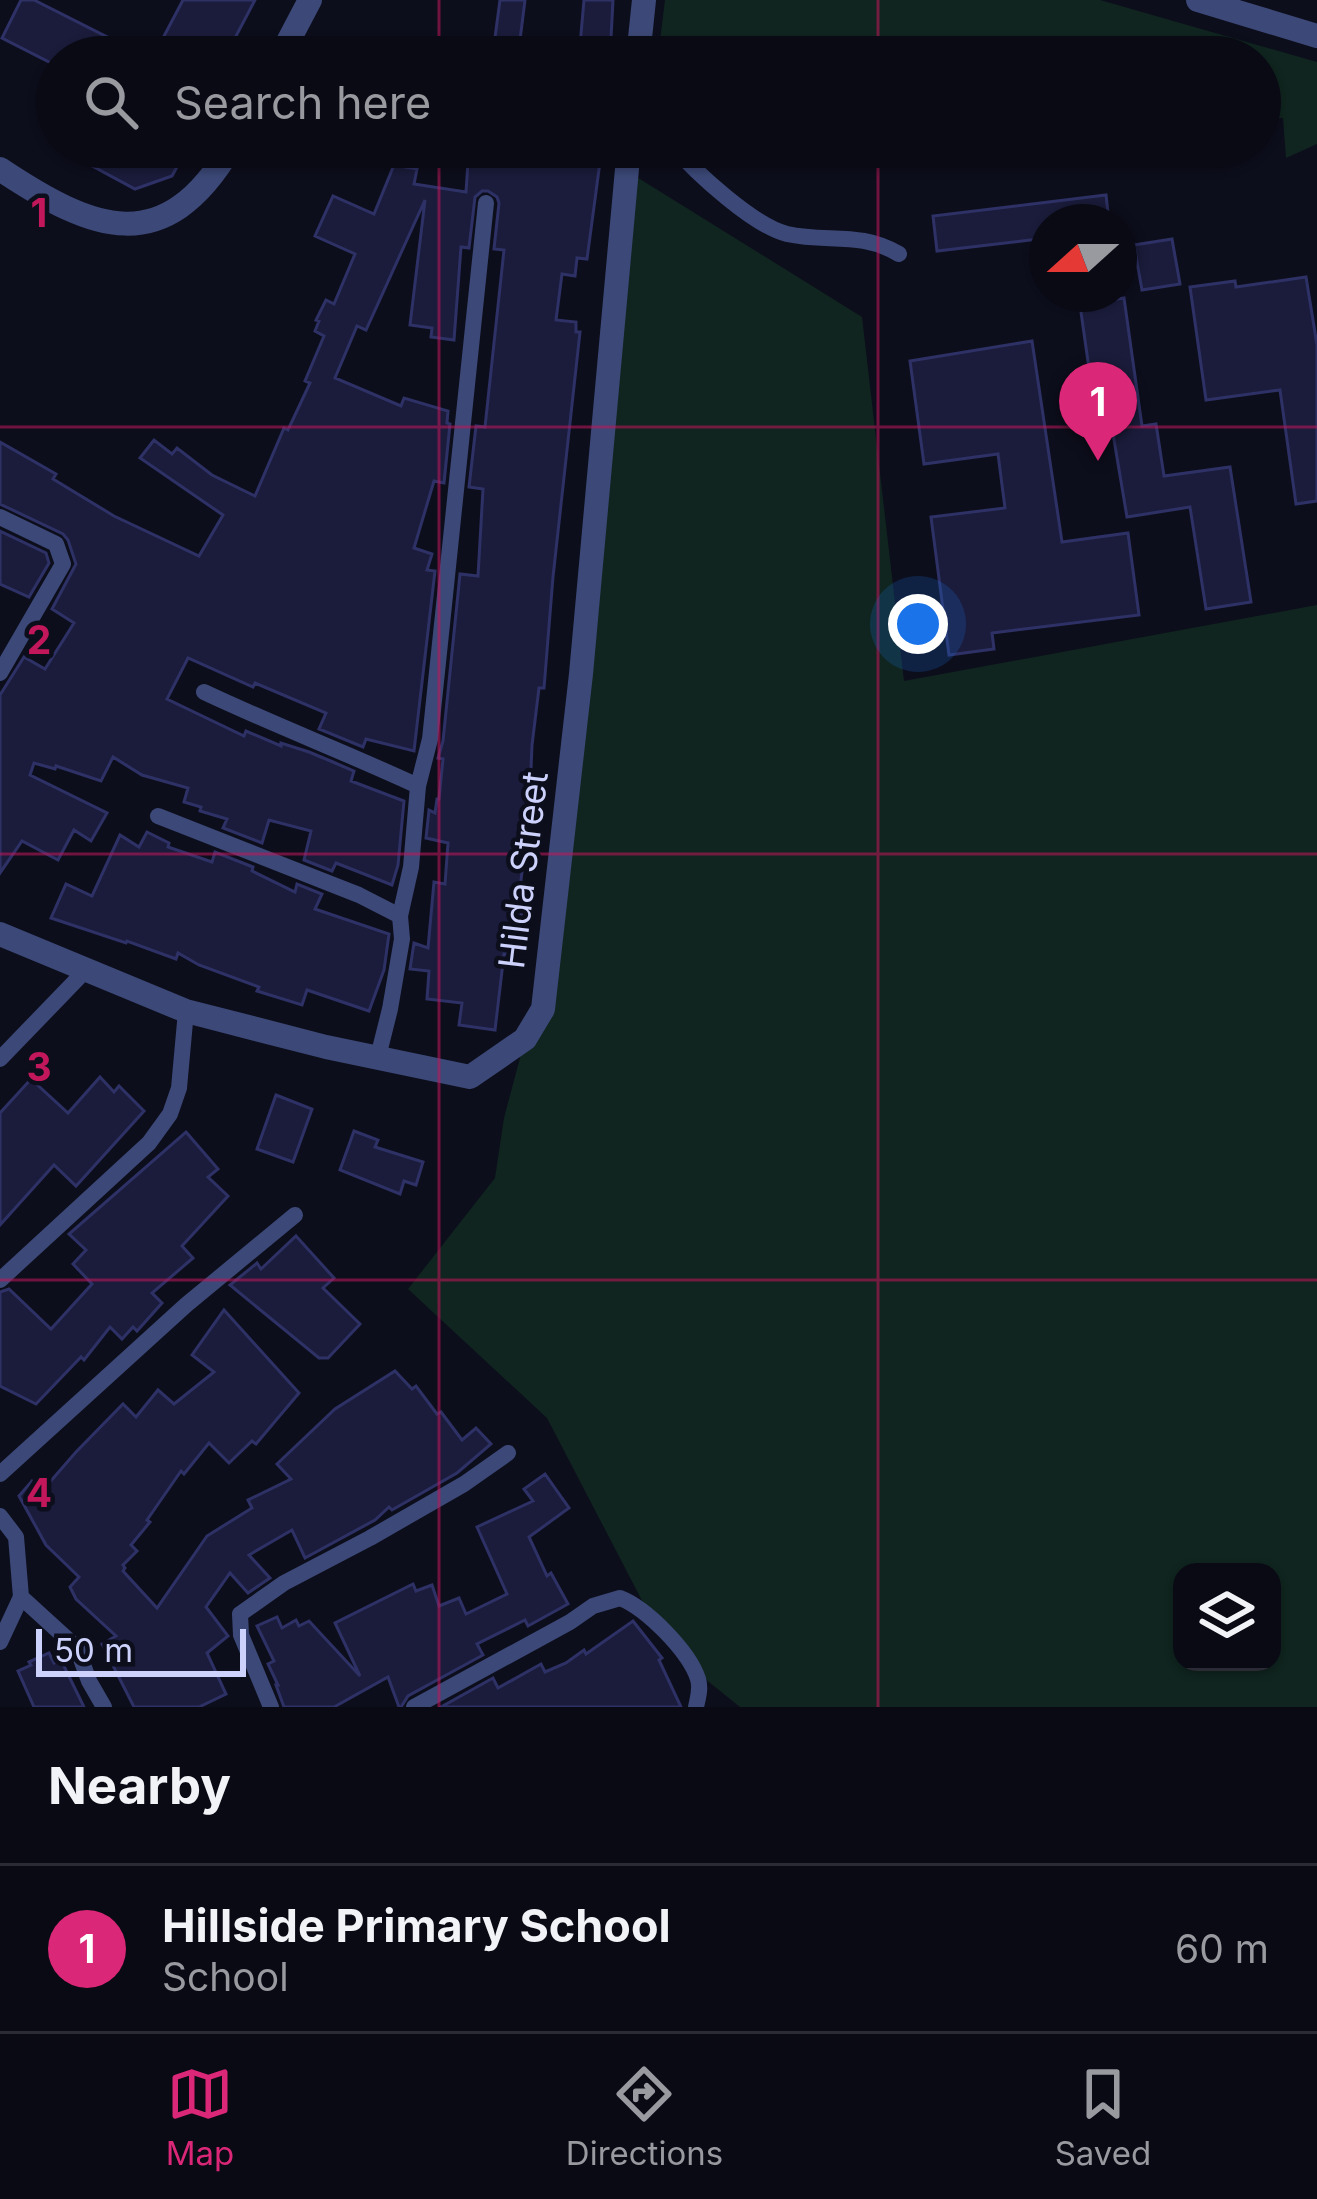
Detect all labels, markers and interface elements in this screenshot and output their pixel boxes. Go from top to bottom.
search box [36,36,1281,168]
icon: search [78,69,144,135]
text: Search here [174,75,431,130]
text: 1 [31,189,47,236]
north arrow [1029,204,1137,312]
pin: 1 [1059,362,1137,461]
your location [888,594,948,654]
text: 2 [27,616,51,663]
street label: Hilda Street [489,769,557,971]
text: 3 [26,1043,52,1090]
text: 4 [26,1469,52,1516]
map controls [1173,1563,1281,1671]
button: layers [1173,1563,1281,1671]
scale bar [36,1623,246,1676]
text: 50 m [54,1630,133,1670]
text: Nearby [48,1755,231,1816]
text: Hillside Primary School [162,1898,671,1953]
text: 1 [79,1925,95,1972]
text: 60 m [1175,1925,1269,1972]
text: School [162,1953,289,2000]
tab: Map [166,2061,234,2173]
tab: Directions [566,2061,723,2173]
tab: Saved [1055,2061,1151,2173]

